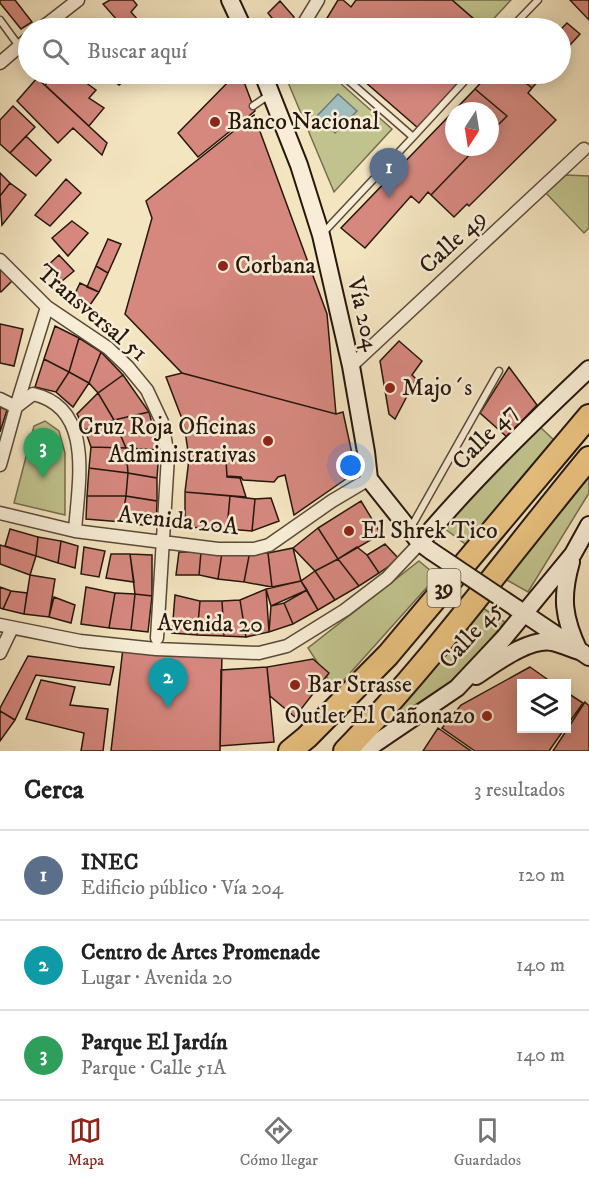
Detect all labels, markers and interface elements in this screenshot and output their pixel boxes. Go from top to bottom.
search box [18,18,571,84]
icon: search [39,35,72,68]
text: Buscar aquí [87,38,187,65]
north arrow [445,102,499,156]
place label: Banco Nacional [227,107,380,137]
marker: Banco Nacional [208,115,222,129]
pin: 1 [370,148,408,198]
street label: Calle 49 [413,203,493,281]
place label: Corbana [235,251,316,281]
street label: Transversal 51 [30,258,154,368]
marker: Corbana [216,259,230,273]
street label: Vía 204 [340,273,386,355]
place label: Majo´s [402,373,472,403]
marker: Majo´s [383,381,397,395]
street label: Calle 47 [446,397,524,477]
place label: Cruz Roja Oficinas Administrativas [78,412,256,470]
pin: 3 [24,428,63,478]
marker: Cruz Roja Oficinas Administrativas [261,434,275,448]
your location [336,451,365,480]
street label: Avenida 20A [116,500,241,542]
place label: El Shrek Tico [361,516,498,546]
marker: El Shrek Tico [342,524,356,538]
road number: 39 [428,569,460,607]
street label: Calle 45 [433,595,509,675]
street label: Avenida 20 [157,608,263,640]
pin: 2 [148,658,188,708]
place label: Bar Strasse [307,670,412,700]
marker: Bar Strasse [288,678,302,692]
map controls [517,679,571,733]
button: layers [517,679,571,733]
place label: Outlet El Cañonazo [284,701,475,731]
marker: Outlet El Cañonazo [480,709,494,723]
text: Cerca [24,774,84,807]
text: 3 resultados [474,778,565,803]
text: INEC [81,849,138,876]
text: 1 [40,863,47,888]
text: 120 m [518,863,565,888]
text: Edificio público · Vía 204 [81,876,283,901]
text: Centro de Artes Promenade [81,939,320,966]
text: 2 [39,953,48,978]
text: 140 m [516,953,565,978]
text: Lugar · Avenida 20 [81,966,232,991]
text: Parque El Jardín [81,1029,227,1056]
text: 3 [40,1043,47,1068]
text: 140 m [516,1043,565,1068]
text: Parque · Calle 51A [81,1056,226,1081]
tab: Mapa [68,1114,104,1170]
tab: Cómo llegar [240,1114,318,1170]
tab: Guardados [454,1114,521,1170]

